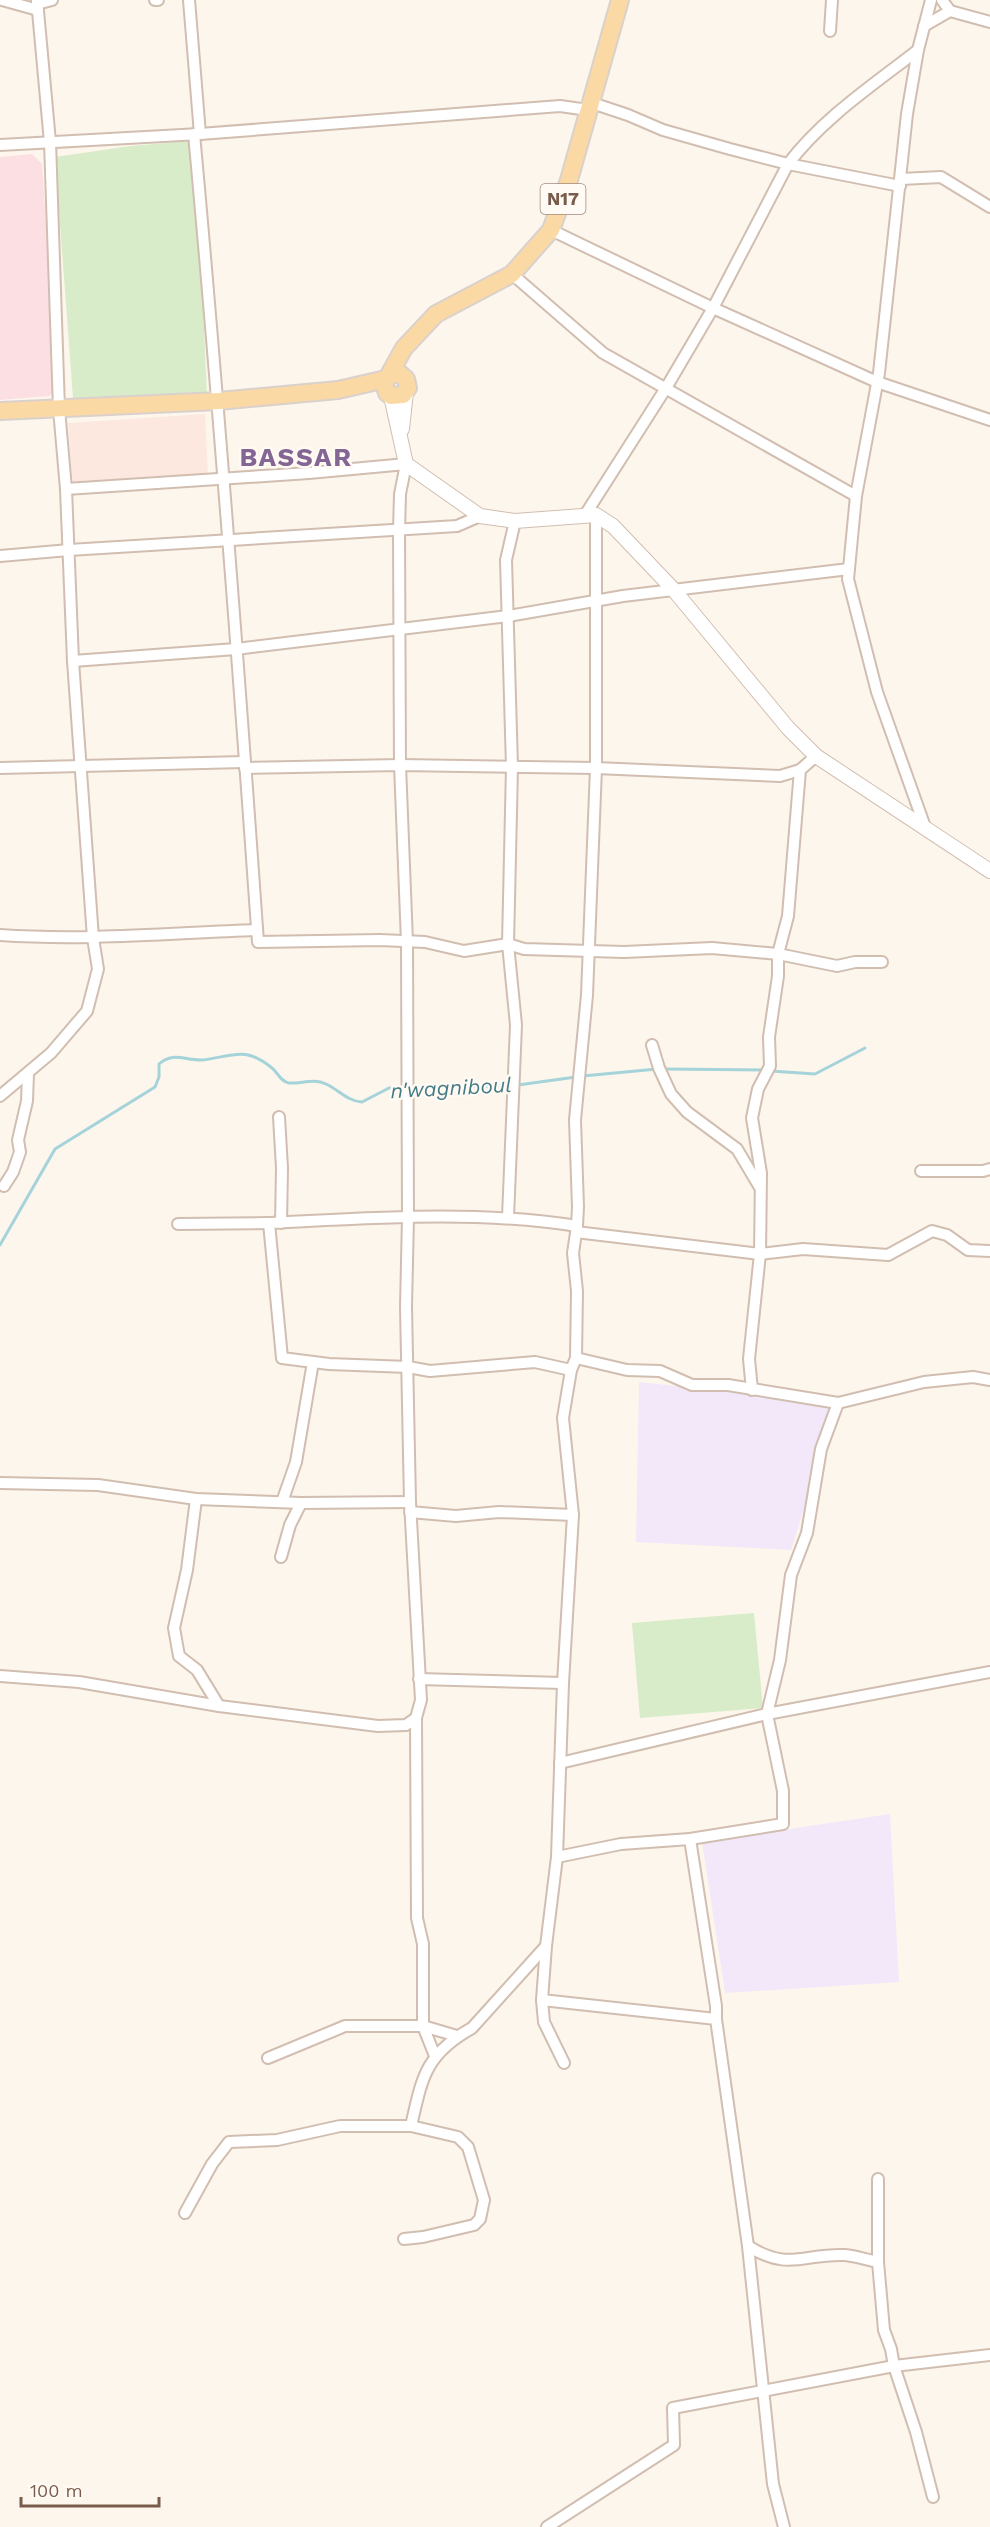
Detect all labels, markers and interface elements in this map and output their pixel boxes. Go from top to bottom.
road number: N17 [540,184,586,214]
district label: BASSAR [239,442,353,472]
water label: n'wagniboul [390,1072,512,1103]
scale bar [21,2470,159,2508]
text: 100 m [30,2480,83,2501]

